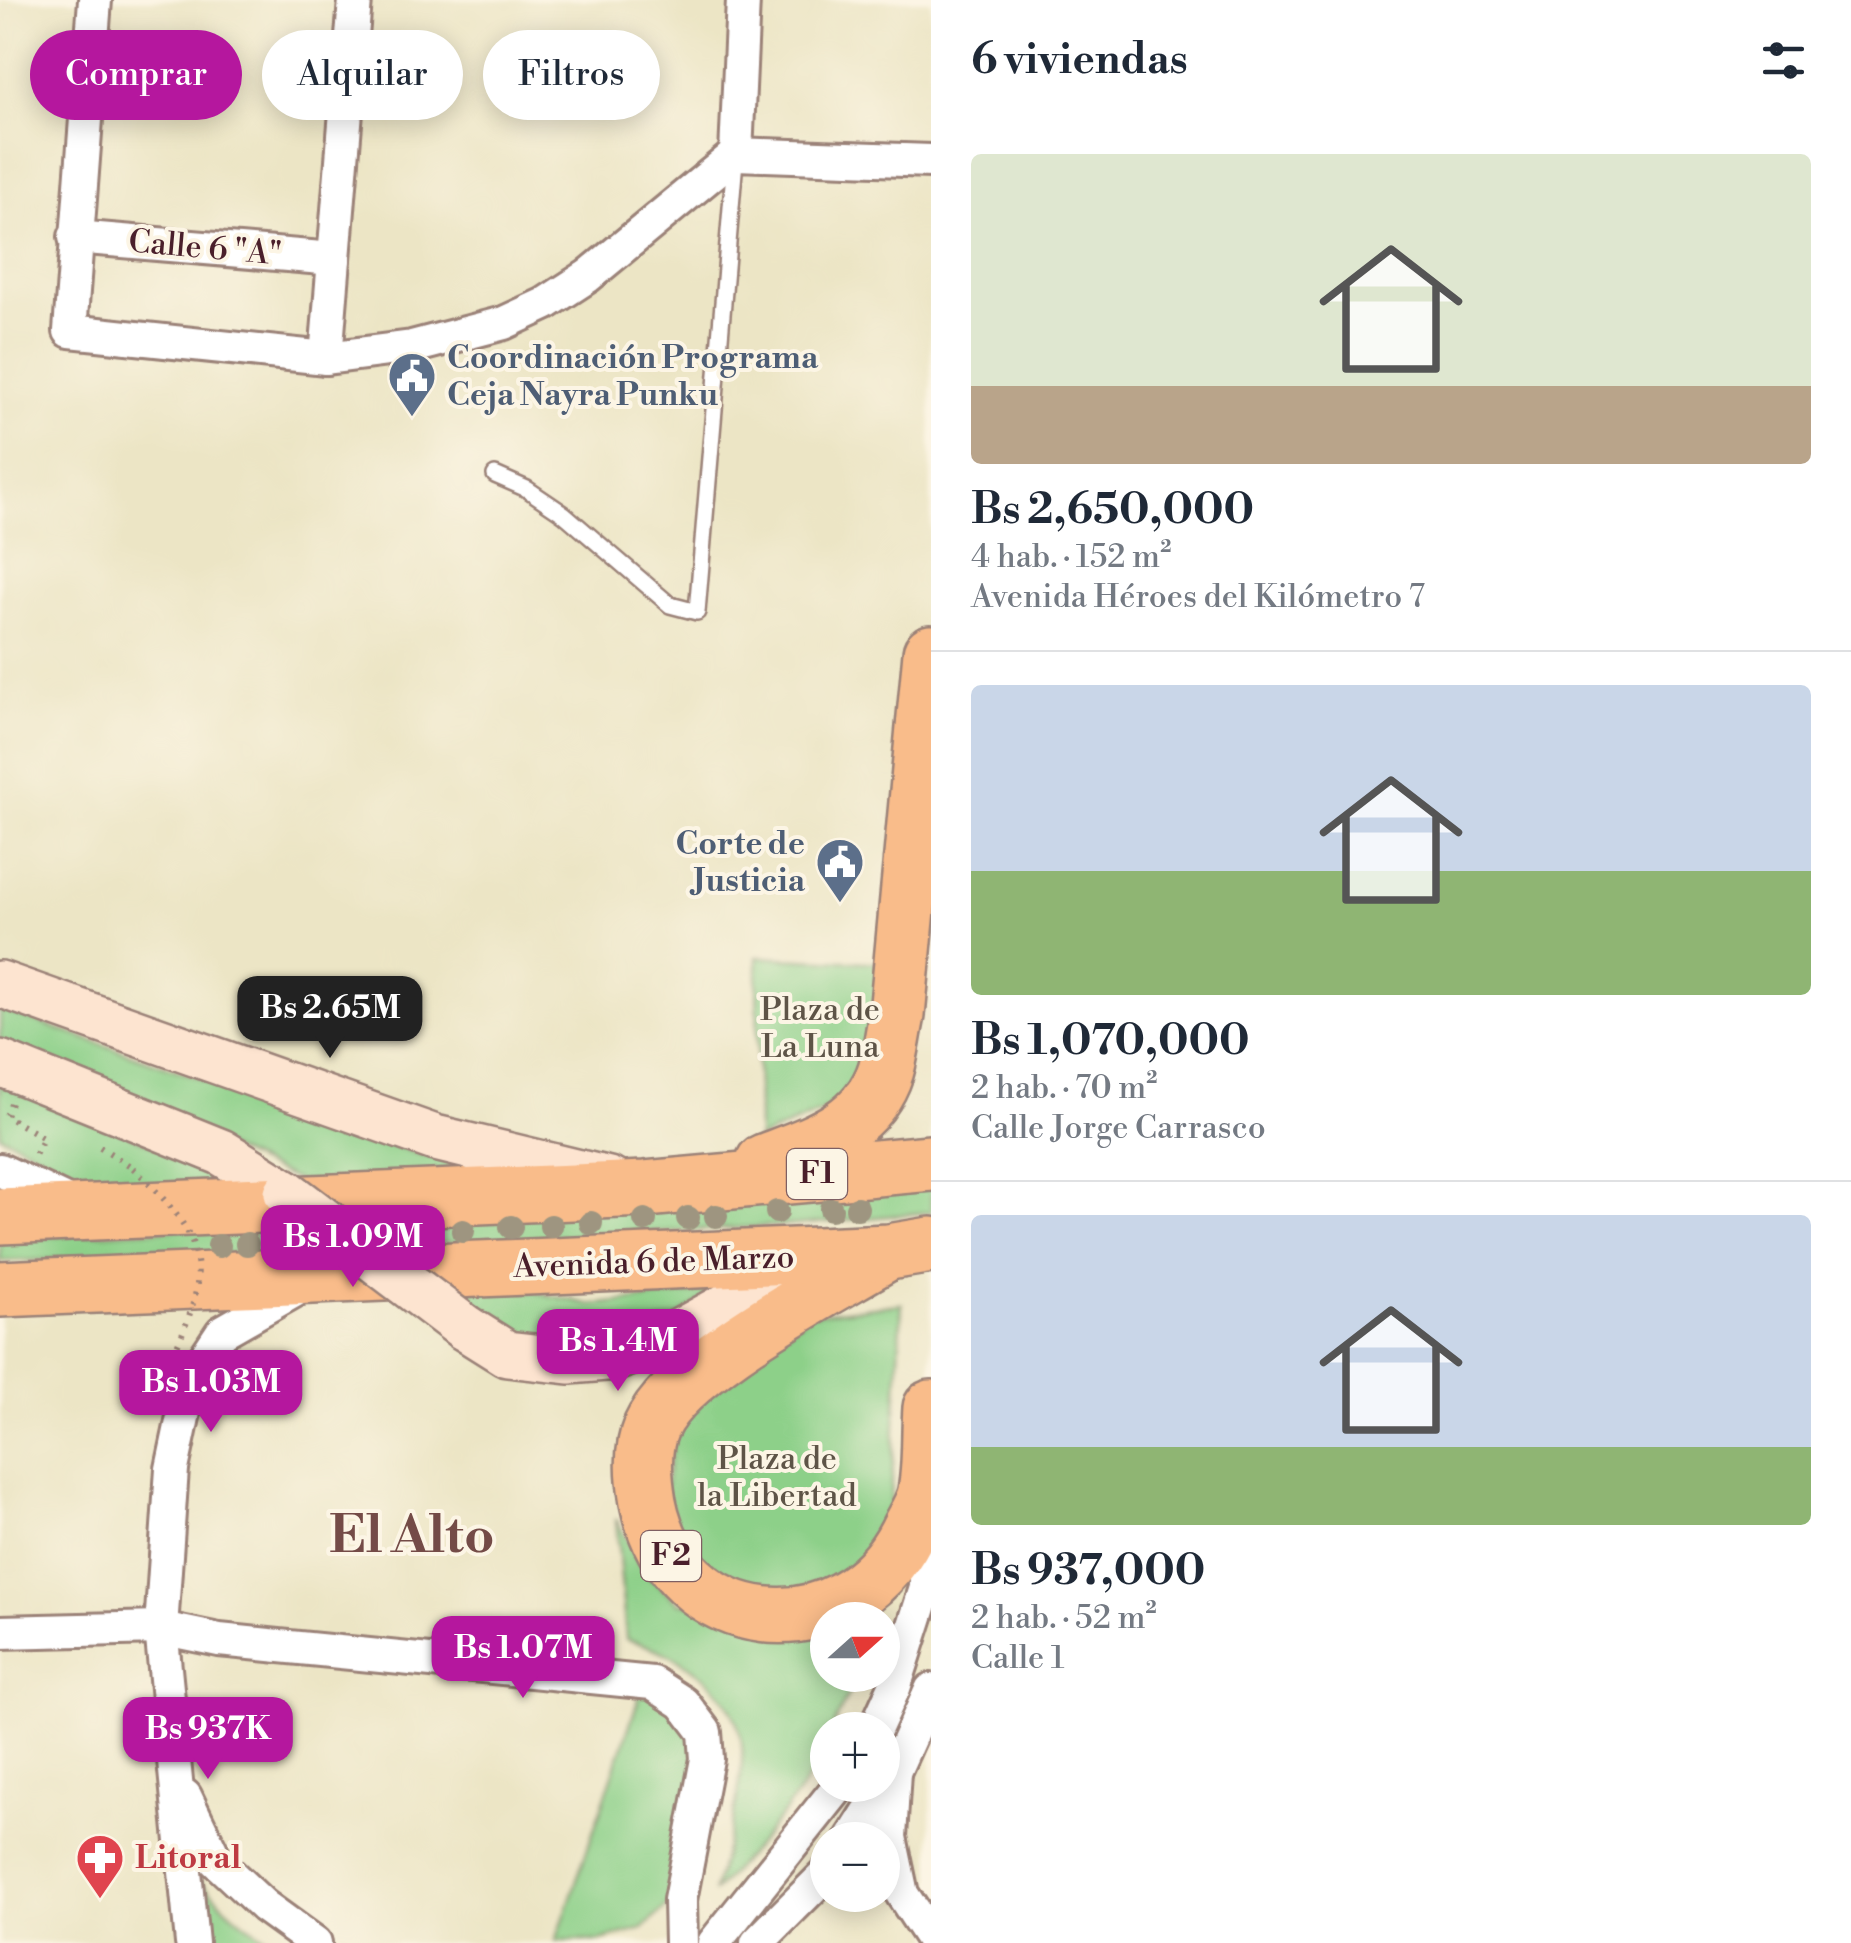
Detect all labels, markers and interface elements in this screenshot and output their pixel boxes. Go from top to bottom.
chip: Comprar [30,30,242,120]
chip: Alquilar [262,30,463,120]
chip: Filtros [483,30,660,120]
icon: filters [1756,33,1811,88]
text: 6 viviendas [971,34,1188,87]
icon: home [1301,219,1481,399]
street label: Calle 6 "A" [127,221,283,275]
place label: Coordinación Programa Ceja Nayra Punku [447,338,819,415]
public building icon: Coordinación Programa Ceja Nayra Punku [386,350,438,418]
text: Bs 2,650,000 [971,484,1254,537]
text: 4 hab. · 152 m² [971,537,1171,577]
text: Avenida Héroes del Kilómetro 7 [971,577,1425,617]
icon: home [1301,750,1481,930]
place label: Corte de Justicia [675,824,806,901]
public building icon: Corte de Justicia [814,836,866,904]
pin: Bs 2.65M [227,976,433,1061]
text: Bs 2.65M [259,988,401,1028]
park label: Plaza de La Luna [760,990,880,1067]
text: Bs 1,070,000 [971,1015,1250,1068]
text: 2 hab. · 70 m² [971,1068,1157,1108]
text: Calle Jorge Carrasco [971,1108,1266,1148]
road number: F1 [787,1149,847,1199]
pin: Bs 1.09M [250,1205,456,1290]
text: Bs 1.09M [283,1217,423,1257]
street label: Avenida 6 de Marzo [512,1237,795,1287]
icon: home [1301,1280,1481,1460]
pin: Bs 1.4M [526,1309,710,1394]
text: Bs 1.4M [559,1321,677,1361]
pin: Bs 1.03M [108,1350,314,1435]
text: Bs 1.03M [141,1362,281,1402]
park label: Plaza de la Libertad [697,1439,857,1516]
district label: El Alto [329,1504,495,1569]
road number: F2 [641,1531,701,1581]
text: Bs 937,000 [971,1545,1205,1598]
text: 2 hab. · 52 m² [971,1598,1157,1638]
north arrow [810,1602,900,1692]
map controls [810,1602,900,1912]
pin: Bs 1.07M [420,1616,626,1701]
text: Bs 1.07M [454,1628,592,1668]
text: Calle 1 [971,1638,1065,1678]
pin: Bs 937K [116,1697,300,1782]
text: Bs 937K [145,1709,271,1749]
button: + [810,1712,900,1802]
button: − [810,1822,900,1912]
pharmacy icon: Litoral [74,1832,126,1900]
place label: Litoral [135,1838,242,1878]

